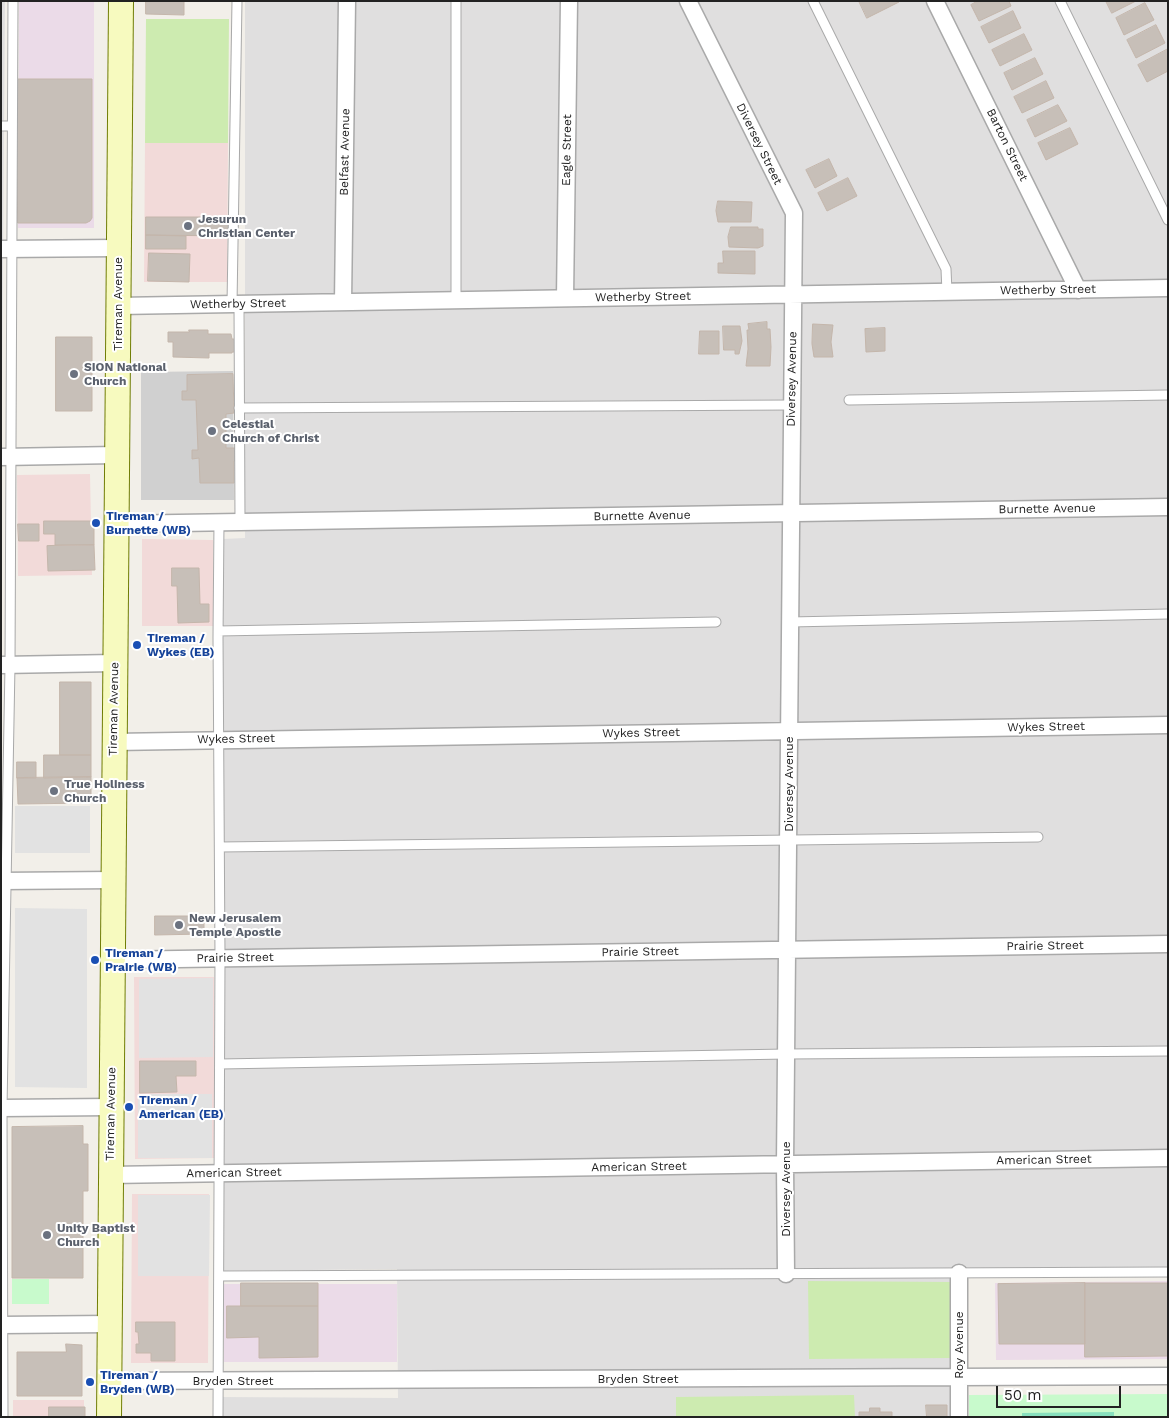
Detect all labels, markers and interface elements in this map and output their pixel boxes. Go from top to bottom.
street label: Diversey Street [733,101,785,187]
street label: Barton Street [983,106,1031,184]
street label: Belfast Avenue [337,108,353,196]
street label: Eagle Street [559,114,575,186]
place label: Jesurun Christian Center [198,212,295,240]
marker: Jesurun Christian Center [182,220,194,232]
street label: Tireman Avenue [111,257,125,351]
street label: Wetherby Street [1000,282,1096,298]
street label: Wetherby Street [595,289,691,305]
street label: Wetherby Street [190,296,286,312]
street label: Diversey Avenue [784,331,800,427]
place label: SION National Church [84,360,167,388]
marker: SION National Church [68,368,80,380]
place label: Celestial Church of Christ [222,417,319,445]
marker: Celestial Church of Christ [206,425,218,437]
street label: Burnette Avenue [998,501,1096,517]
street label: Burnette Avenue [593,508,691,524]
place label: Tireman / Burnette (WB) [106,509,191,537]
marker: Tireman / Burnette (WB) [90,517,102,529]
place label: Tireman / Wykes (EB) [147,631,214,659]
marker: Tireman / Wykes (EB) [131,639,143,651]
street label: Tireman Avenue [106,662,122,756]
street label: Wykes Street [1007,719,1085,735]
street label: Wykes Street [602,725,680,741]
street label: Wykes Street [197,731,275,747]
street label: Diversey Avenue [782,736,796,832]
place label: True Holiness Church [64,777,145,805]
marker: True Holiness Church [48,785,60,797]
place label: New Jerusalem Temple Apostle [189,911,281,939]
marker: New Jerusalem Temple Apostle [173,919,185,931]
street label: Prairie Street [1006,938,1084,954]
street label: Prairie Street [601,944,679,960]
place label: Tireman / Prairie (WB) [105,946,177,974]
street label: Prairie Street [196,950,274,966]
marker: Tireman / Prairie (WB) [89,954,101,966]
street label: Tireman Avenue [103,1067,119,1161]
place label: Tireman / American (EB) [139,1093,224,1121]
marker: Tireman / American (EB) [123,1101,135,1113]
street label: Diversey Avenue [779,1141,793,1237]
street label: American Street [996,1152,1092,1168]
street label: American Street [591,1159,687,1175]
street label: American Street [186,1165,282,1181]
place label: Unity Baptist Church [57,1221,135,1249]
marker: Unity Baptist Church [41,1229,53,1241]
street label: Roy Avenue [952,1311,966,1379]
place label: Tireman / Bryden (WB) [100,1368,175,1396]
street label: Bryden Street [597,1372,679,1386]
street label: Bryden Street [192,1374,274,1388]
marker: Tireman / Bryden (WB) [84,1376,96,1388]
scale bar [999,1376,1124,1408]
text: 50 m [1004,1386,1041,1404]

